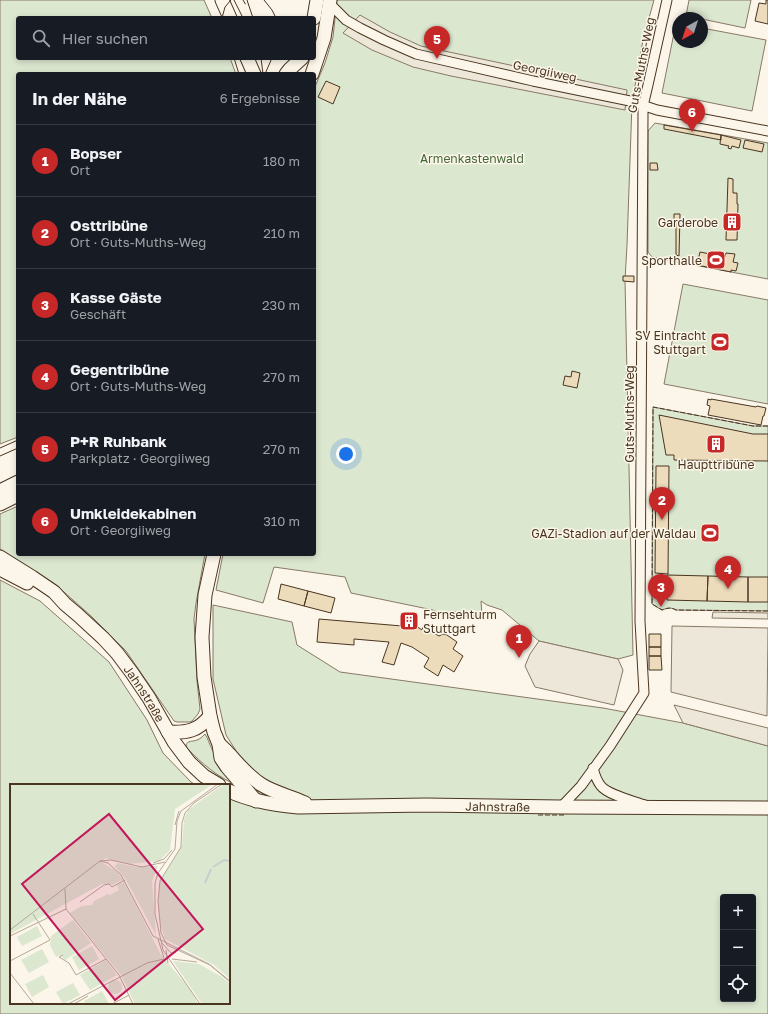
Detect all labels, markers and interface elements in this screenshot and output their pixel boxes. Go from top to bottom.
north arrow [672,12,708,48]
search box [16,16,316,60]
street label: Guts-Muths-Weg [624,16,658,114]
pin: 5 [424,26,450,59]
icon: search [30,27,52,49]
text: Hier suchen [62,29,148,47]
street label: Georgiiweg [512,57,578,85]
text: In der Nähe [32,88,127,109]
text: 6 Ergebnisse [220,90,300,106]
pin: 6 [679,99,705,132]
text: Bopser [70,144,122,162]
park label: Armenkastenwald [420,151,524,166]
text: 1 [42,153,48,169]
text: 180 m [263,153,300,169]
text: Ort [70,162,90,178]
building icon: Garderobe [721,211,743,233]
place label: Garderobe [658,215,718,230]
text: Osttribüne [70,216,148,234]
text: 2 [41,225,49,241]
text: 210 m [263,225,300,241]
text: Ort · Guts-Muths-Weg [70,234,206,250]
sports icon: Sporthalle [705,249,727,271]
place label: Sporthalle [641,253,702,268]
text: Kasse Gäste [70,288,162,306]
text: 3 [41,297,49,313]
text: 230 m [262,297,300,313]
text: Geschäft [70,306,126,322]
place label: SV Eintracht Stuttgart [635,328,706,357]
sports icon: SV Eintracht Stuttgart [709,331,731,353]
text: Gegentribüne [70,360,169,378]
street label: Guts-Muths-Weg [622,365,637,463]
text: 4 [41,369,49,385]
text: 270 m [263,369,300,385]
text: Ort · Guts-Muths-Weg [70,378,206,394]
text: P+R Ruhbank [70,432,167,450]
building icon: Haupttribüne [705,433,727,455]
text: 5 [41,441,49,457]
text: 270 m [263,441,300,457]
your location [336,444,356,464]
text: Parkplatz · Georgiiweg [70,450,210,466]
place label: Haupttribüne [678,457,754,472]
pin: 2 [649,487,675,520]
text: Umkleidekabinen [70,504,196,522]
text: 6 [41,513,49,529]
text: 310 m [263,513,300,529]
text: Ort · Georgiiweg [70,522,171,538]
sports icon: GAZi-Stadion auf der Waldau [699,522,721,544]
place label: GAZi-Stadion auf der Waldau [531,526,696,541]
pin: 4 [715,556,741,589]
pin: 3 [648,574,674,607]
place label: Fernsehturm Stuttgart [423,607,497,636]
building icon: Fernsehturm Stuttgart [398,610,420,632]
pin: 1 [506,625,532,658]
street label: Jahnstraße [121,662,168,724]
inset map [10,784,230,1004]
street label: Jahnstraße [465,798,530,814]
map controls [720,894,756,1002]
button: + [720,894,756,930]
button: − [720,930,756,966]
button: locate [720,966,756,1002]

